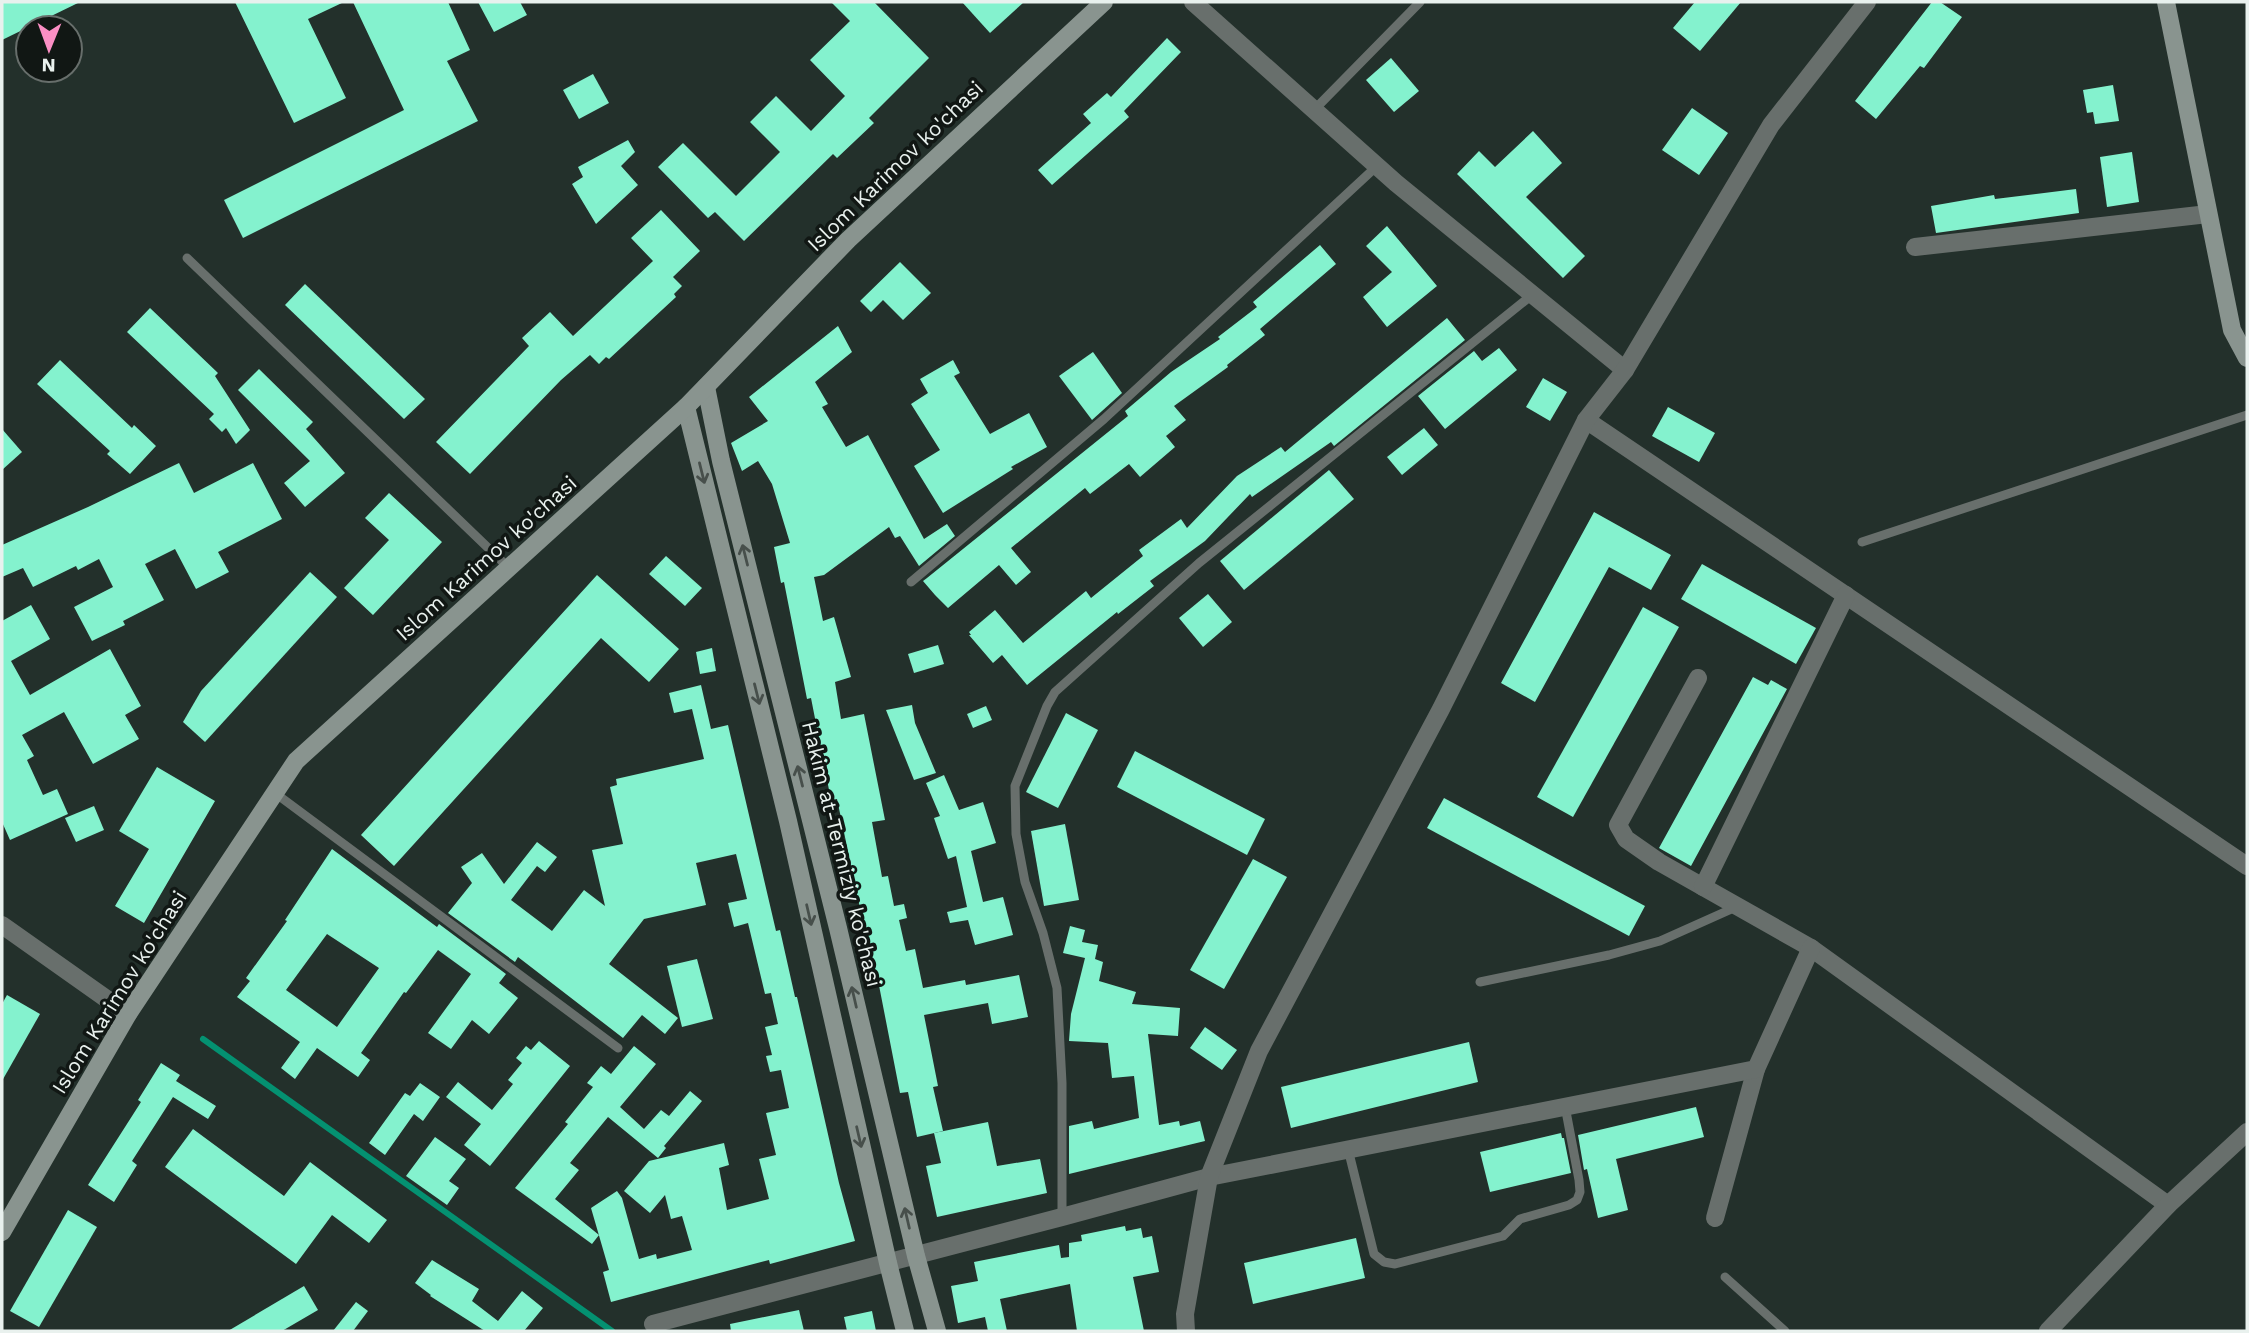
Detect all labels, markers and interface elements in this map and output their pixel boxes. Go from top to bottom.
north arrow [14,14,84,84]
text: N [41,54,56,77]
street label: Islom Karimov ko'chasi [802,76,988,256]
one-way arrow [696,461,709,484]
street label: Islom Karimov ko'chasi [390,470,582,646]
one-way arrow [738,544,751,567]
one-way arrow [751,682,764,705]
street label: Hakim at-Termiziy ko'chasi [797,719,887,989]
one-way arrow [793,765,806,788]
street label: Islom Karimov ko'chasi [46,886,192,1098]
one-way arrow [803,903,817,926]
one-way arrow [847,986,860,1009]
one-way arrow [853,1125,867,1148]
one-way arrow [900,1207,913,1230]

